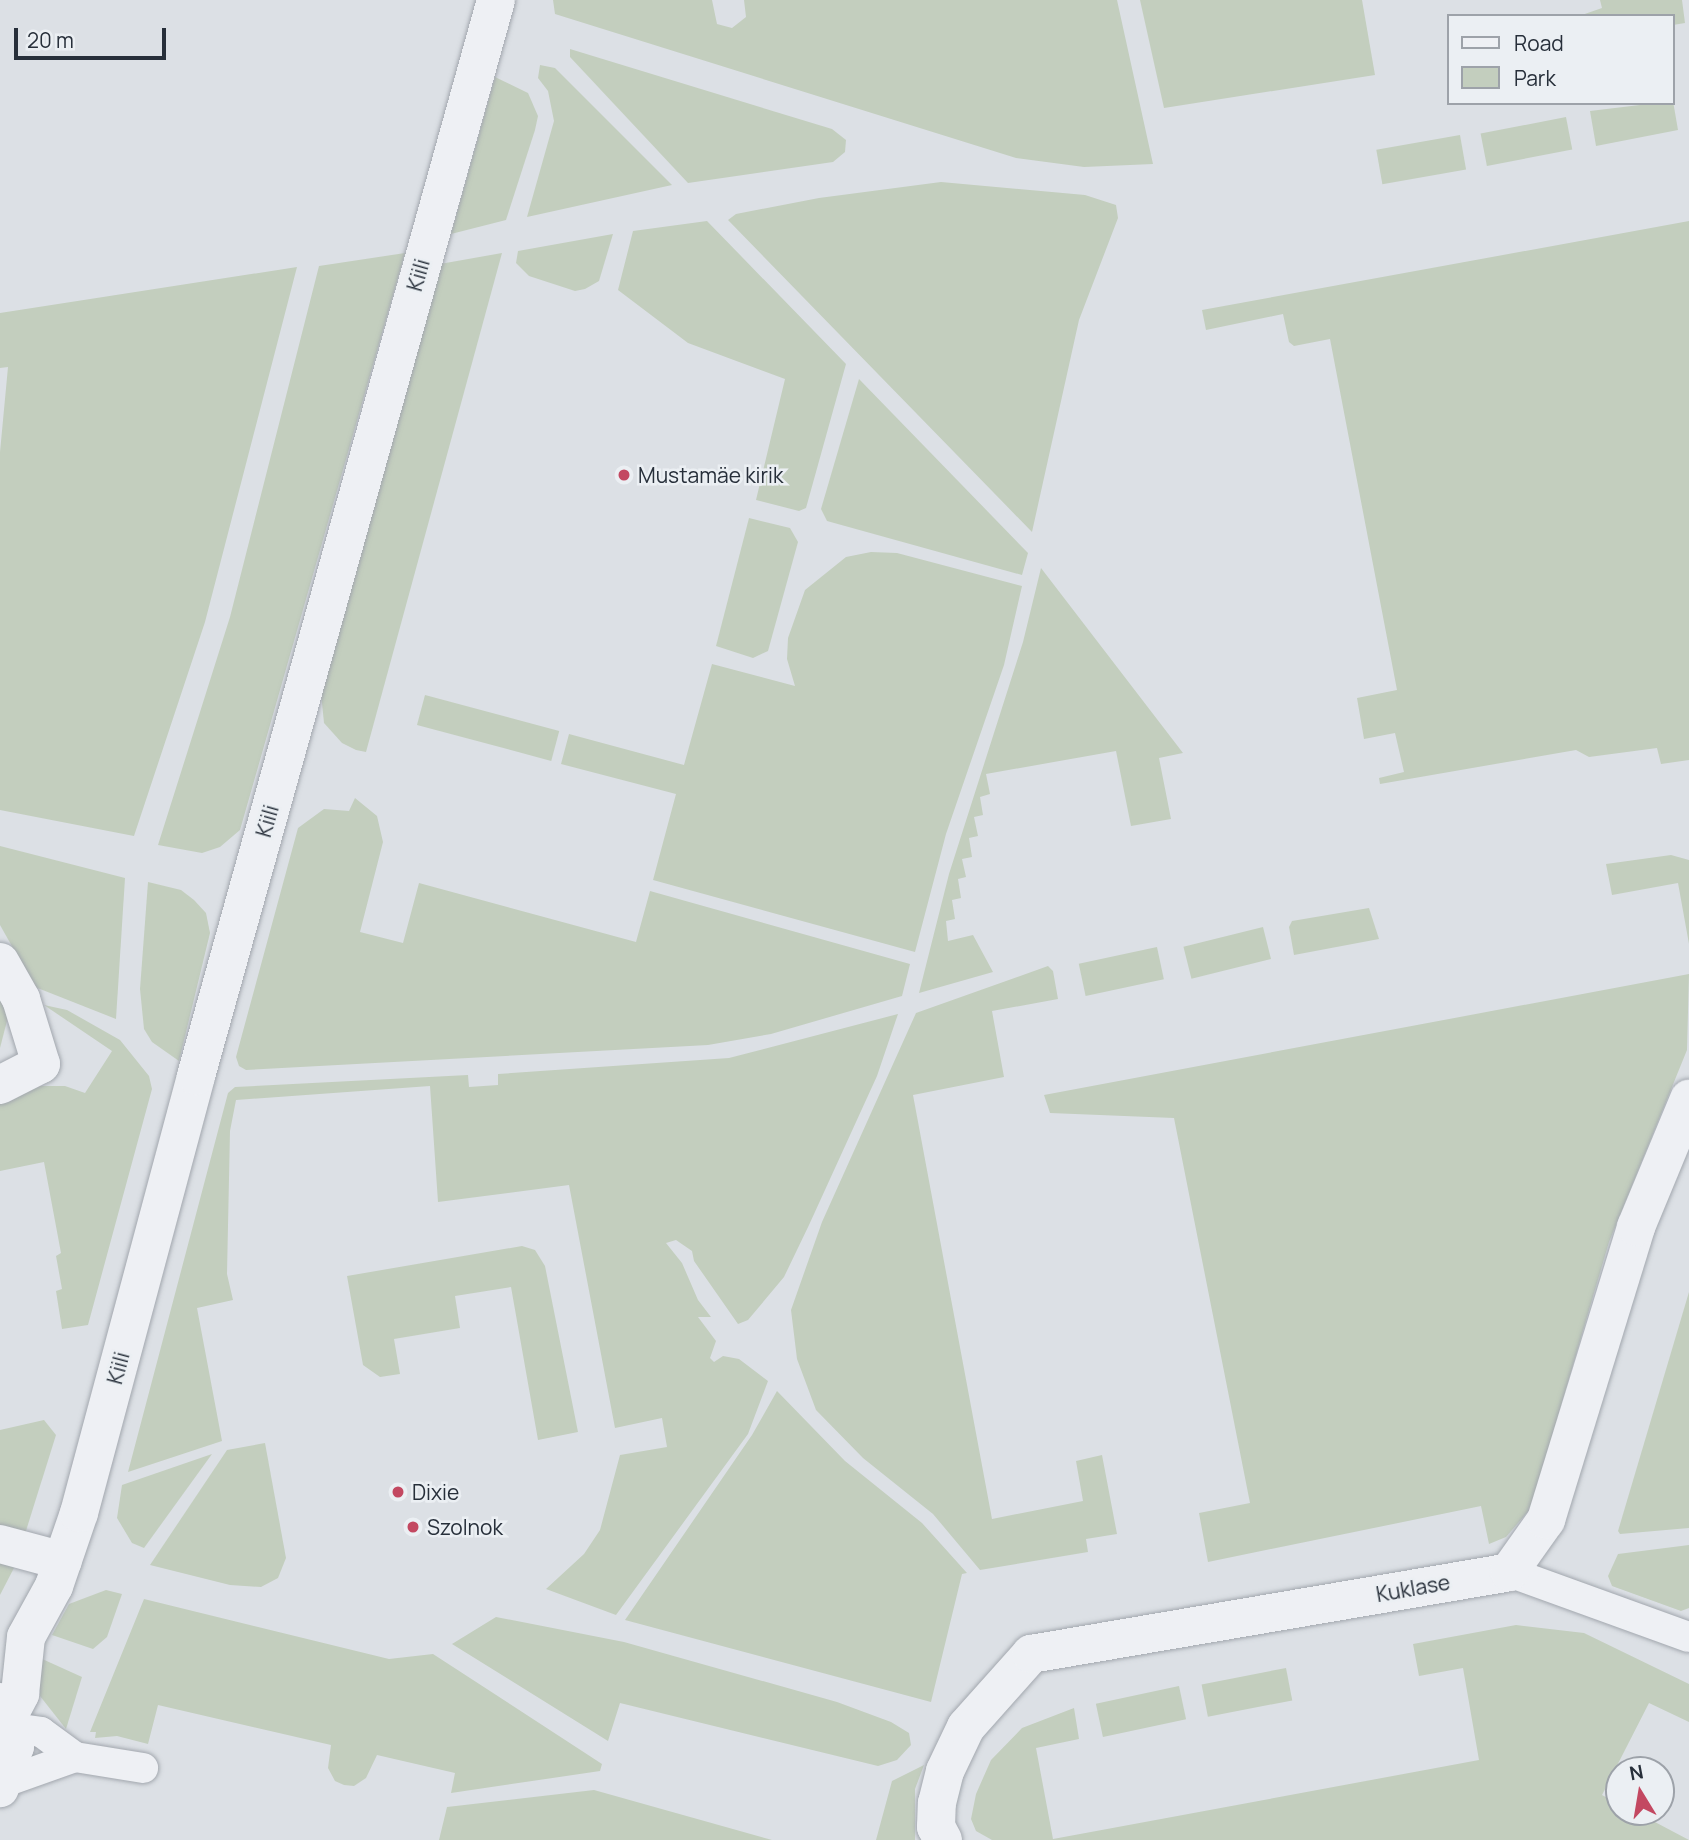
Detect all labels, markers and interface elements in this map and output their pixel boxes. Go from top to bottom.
scale bar [18,14,170,58]
legend [1448,14,1675,105]
text: 20 m [27,26,74,54]
text: Road [1514,29,1564,57]
text: Park [1514,64,1556,92]
street label: Kiili [401,256,435,294]
place label: Mustamäe kirik [638,462,783,488]
marker: Mustamäe kirik [616,467,632,483]
street label: Kiili [250,802,284,840]
street label: Kiili [102,1349,134,1387]
place label: Dixie [412,1479,459,1505]
marker: Dixie [390,1484,406,1500]
place label: Szolnok [427,1514,503,1540]
marker: Szolnok [405,1519,421,1535]
street label: Kuklase [1374,1569,1452,1607]
north arrow [1605,1756,1675,1826]
text: N [1627,1758,1646,1786]

